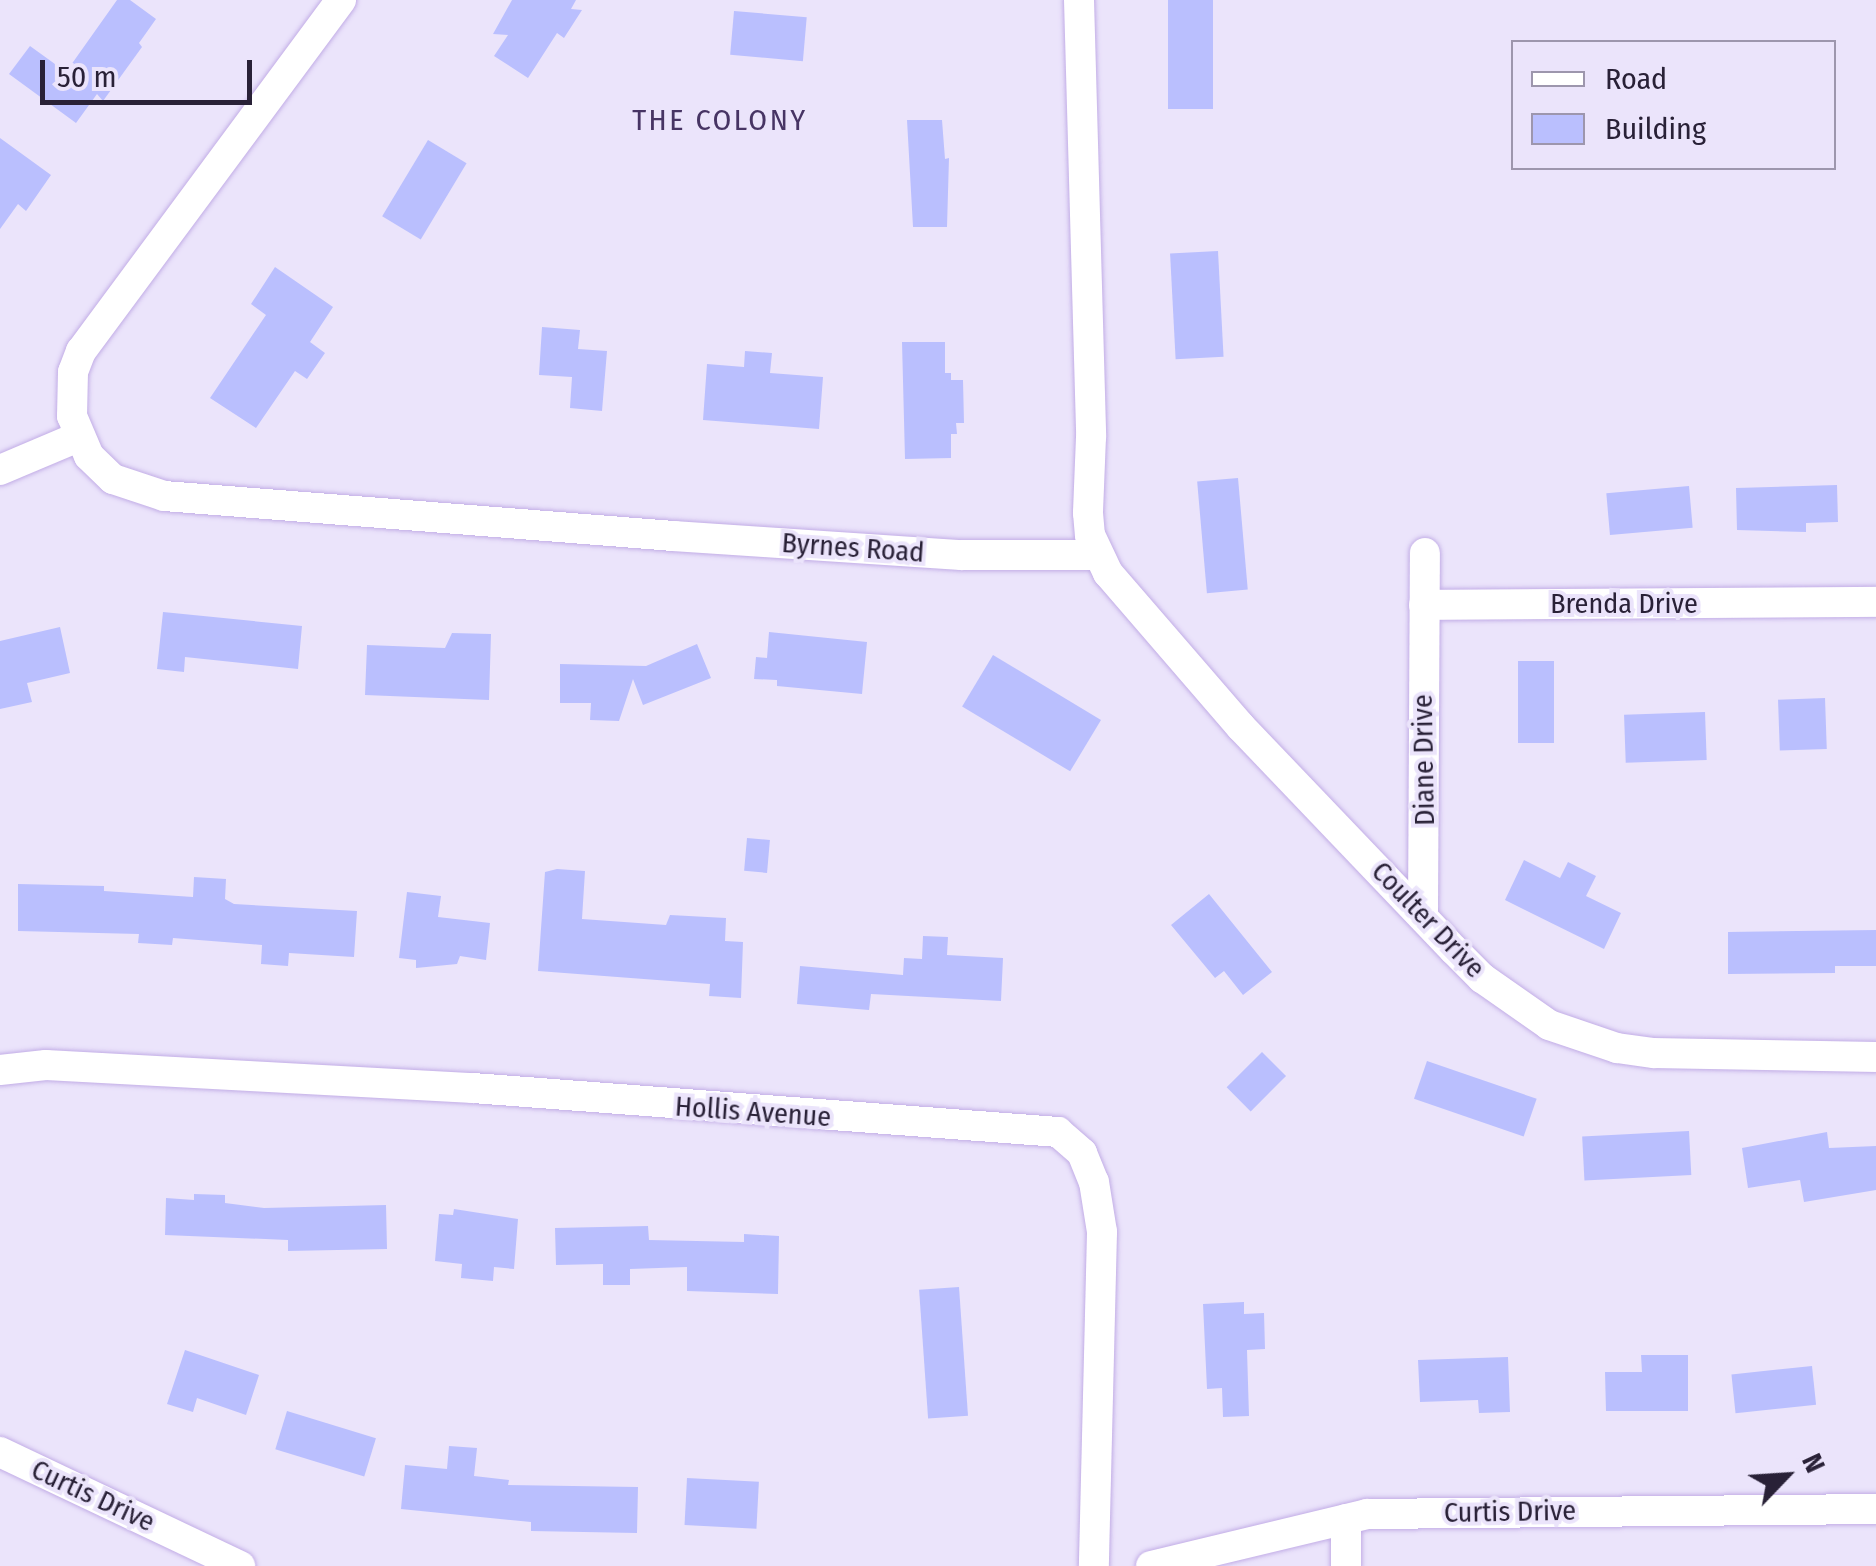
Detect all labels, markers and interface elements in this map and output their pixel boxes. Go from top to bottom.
scale bar [45,40,258,102]
legend [1511,40,1836,170]
text: 50 m [57,59,117,95]
text: Road [1605,61,1667,97]
district label: THE COLONY [632,102,808,138]
text: Building [1605,111,1706,147]
street label: Byrnes Road [781,526,925,570]
street label: Brenda Drive [1550,587,1698,621]
street label: Diane Drive [1406,694,1442,826]
street label: Coulter Drive [1364,855,1492,985]
street label: Hollis Avenue [674,1090,832,1134]
north arrow [1736,1426,1836,1526]
text: N [1795,1449,1832,1478]
street label: Curtis Drive [26,1453,160,1539]
street label: Curtis Drive [1444,1494,1576,1530]

